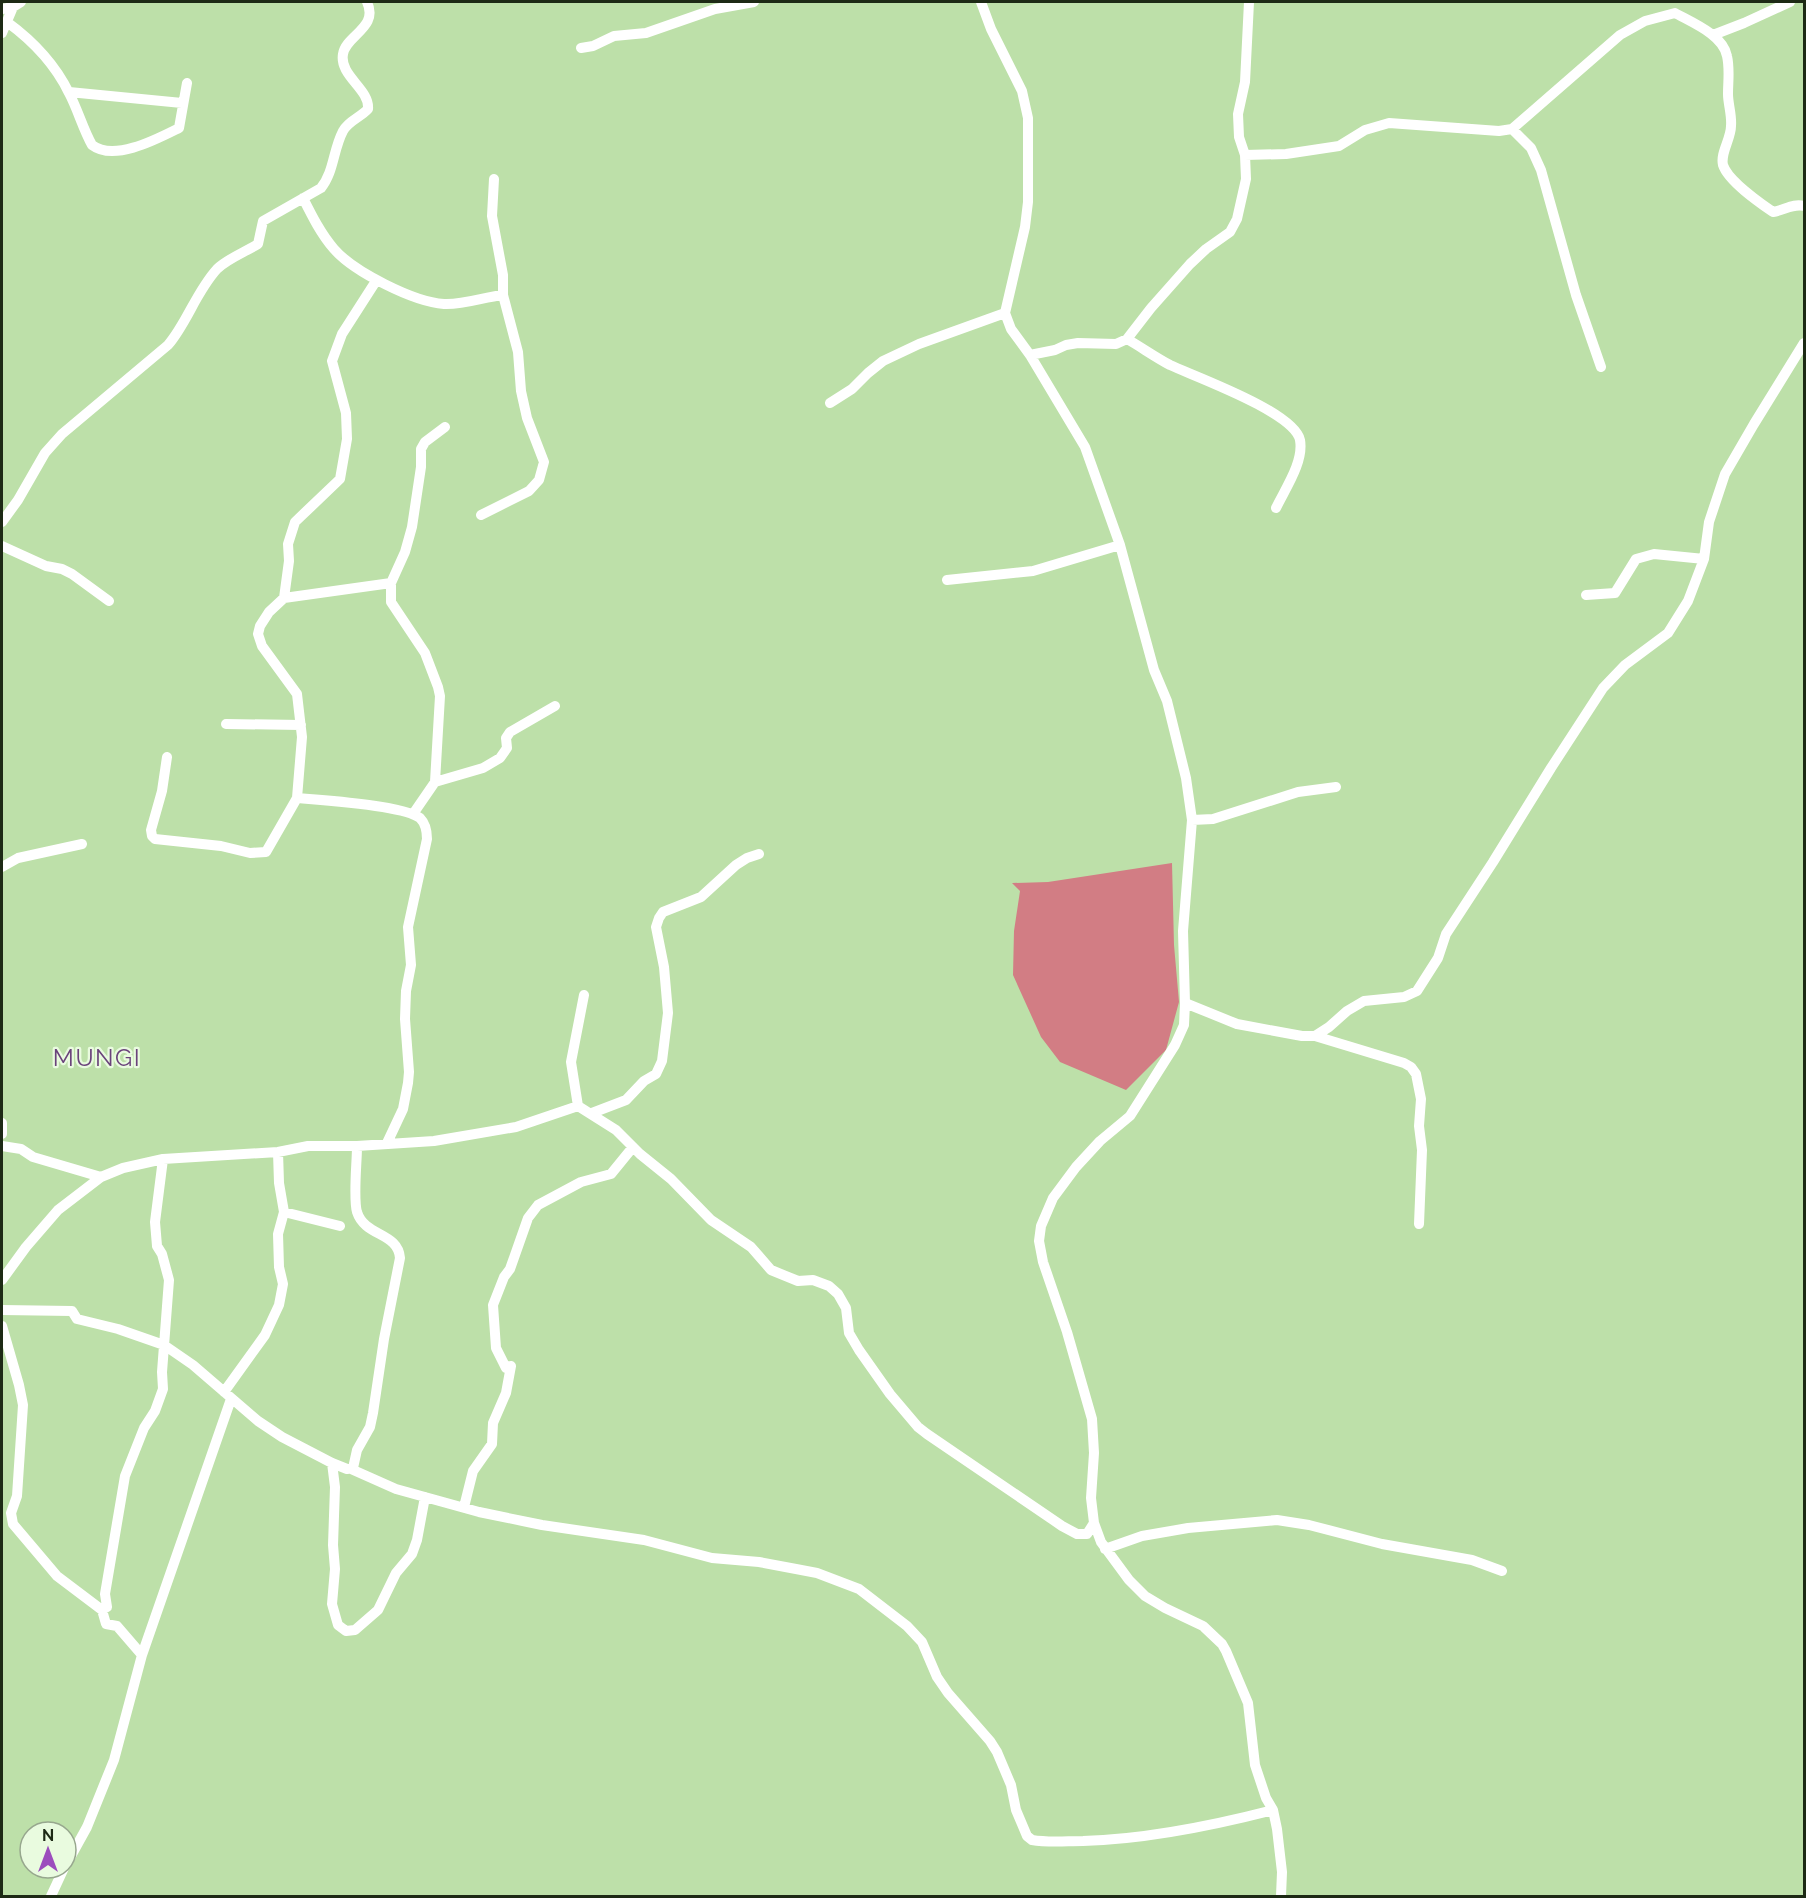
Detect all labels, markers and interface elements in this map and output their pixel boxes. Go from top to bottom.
district label: MUNGI [53,1043,141,1072]
north arrow [18,1820,78,1880]
text: N [42,1826,54,1845]

